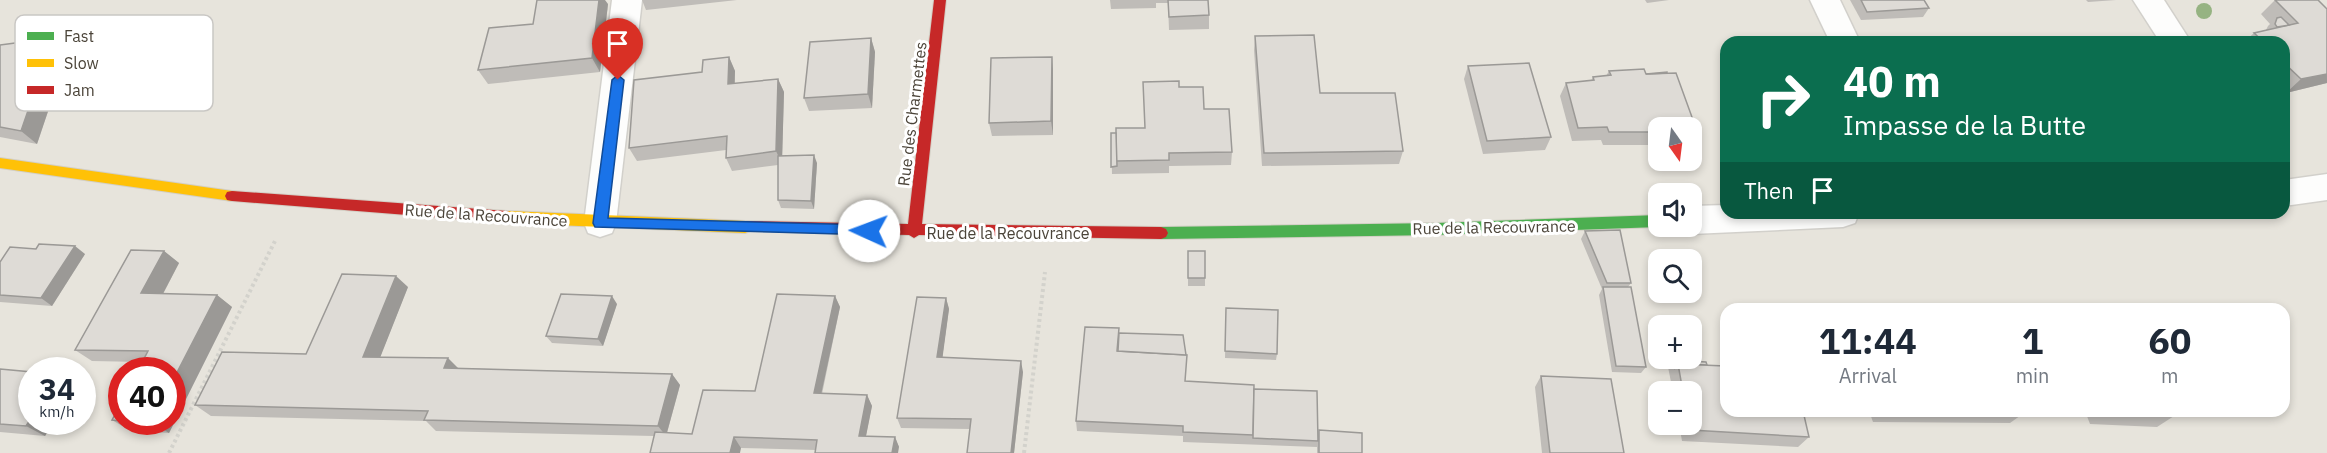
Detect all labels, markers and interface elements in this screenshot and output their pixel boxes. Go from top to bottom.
legend [15,15,213,111]
pin [592,18,643,80]
text: Fast [64,26,94,46]
icon: arrive [601,27,634,60]
street label: Rue des Charmettes [893,41,931,187]
text: Slow [64,53,99,73]
text: 40 m [1843,54,1941,109]
icon: right [1744,60,1822,138]
text: Jam [64,80,95,100]
text: Impasse de la Butte [1843,107,2086,142]
north arrow [1648,117,1702,171]
map controls [1648,117,1702,435]
icon: arrive [1806,174,1839,207]
text: Then [1744,176,1794,205]
button: sound [1648,183,1702,237]
street label: Rue de la Recouvrance [404,199,568,231]
position arrow [837,199,901,263]
street label: Rue de la Recouvrance [1412,216,1576,238]
street label: Rue de la Recouvrance [926,223,1090,243]
button: search [1648,249,1702,303]
button: + [1648,315,1702,369]
text: 11:44 [1819,317,1917,364]
text: 1 [2022,317,2043,364]
text: 60 [2148,317,2191,364]
speed limit sign: 40 [108,357,186,435]
text: Arrival [1839,362,1897,389]
text: min [2016,362,2049,389]
text: m [2161,362,2178,389]
text: 34 [39,369,75,408]
button: − [1648,381,1702,435]
text: km/h [39,402,75,421]

